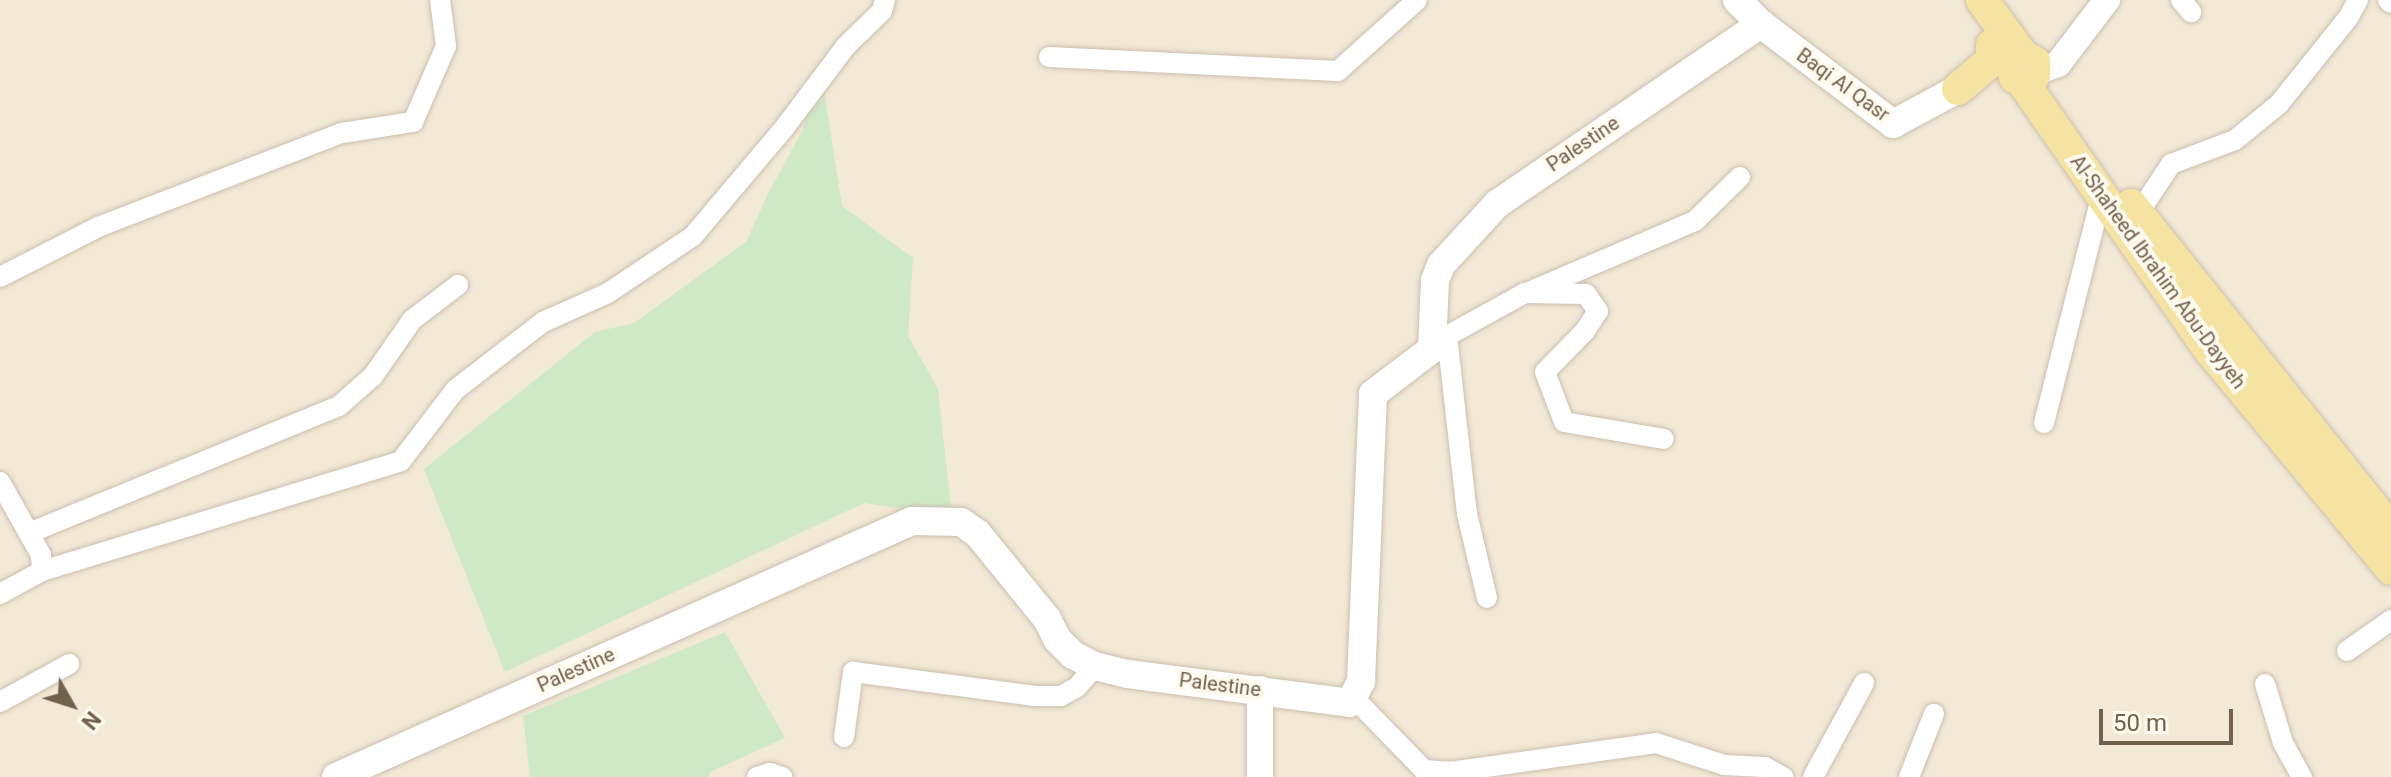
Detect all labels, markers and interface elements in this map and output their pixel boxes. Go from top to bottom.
street label: Baqi Al Qasr [1792,43,1894,127]
street label: Palestine [1542,111,1624,177]
street label: Al-Shaheed Ibrahim Abu-Dayyeh [2065,150,2251,394]
street label: Palestine [534,642,618,698]
north arrow [32,665,112,745]
street label: Palestine [1178,668,1262,702]
scale bar [2103,693,2237,743]
text: N [76,707,106,734]
text: 50 m [2113,709,2167,737]

